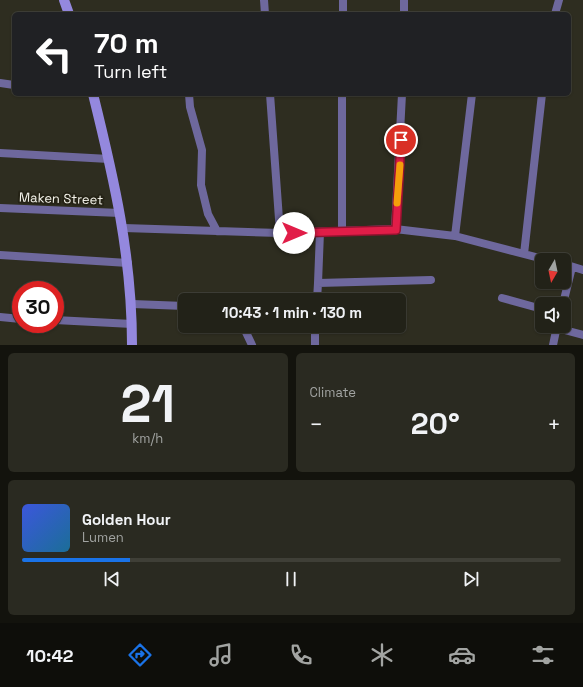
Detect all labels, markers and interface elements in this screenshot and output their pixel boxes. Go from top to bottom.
text: 70 m [94,25,159,61]
icon: left [28,28,80,80]
text: Turn left [94,60,167,83]
pin [384,123,418,157]
icon: arrive [390,129,412,151]
street label: Maken Street [19,189,103,208]
position arrow [273,212,315,254]
north arrow [535,253,571,289]
map controls [535,253,571,333]
speed limit sign: 30 [12,281,64,333]
button: sound [535,297,571,333]
text: 10:43 · 1 min · 130 m [222,303,362,322]
text: 21 [121,371,175,437]
text: Climate [310,384,356,401]
text: 20° [411,404,460,443]
text: − [310,410,323,438]
text: + [547,410,561,438]
text: km/h [132,430,163,447]
text: Golden Hour [82,510,171,529]
text: Lumen [82,529,124,546]
icon: previous [101,568,123,590]
icon: pause [280,568,302,590]
icon: next [460,568,482,590]
icon: directions [126,641,154,669]
icon: music [207,641,235,669]
icon: phone [287,641,315,669]
icon: climate [368,641,396,669]
icon: car [448,641,476,669]
icon: filters [529,641,557,669]
text: 10:42 [26,644,74,667]

